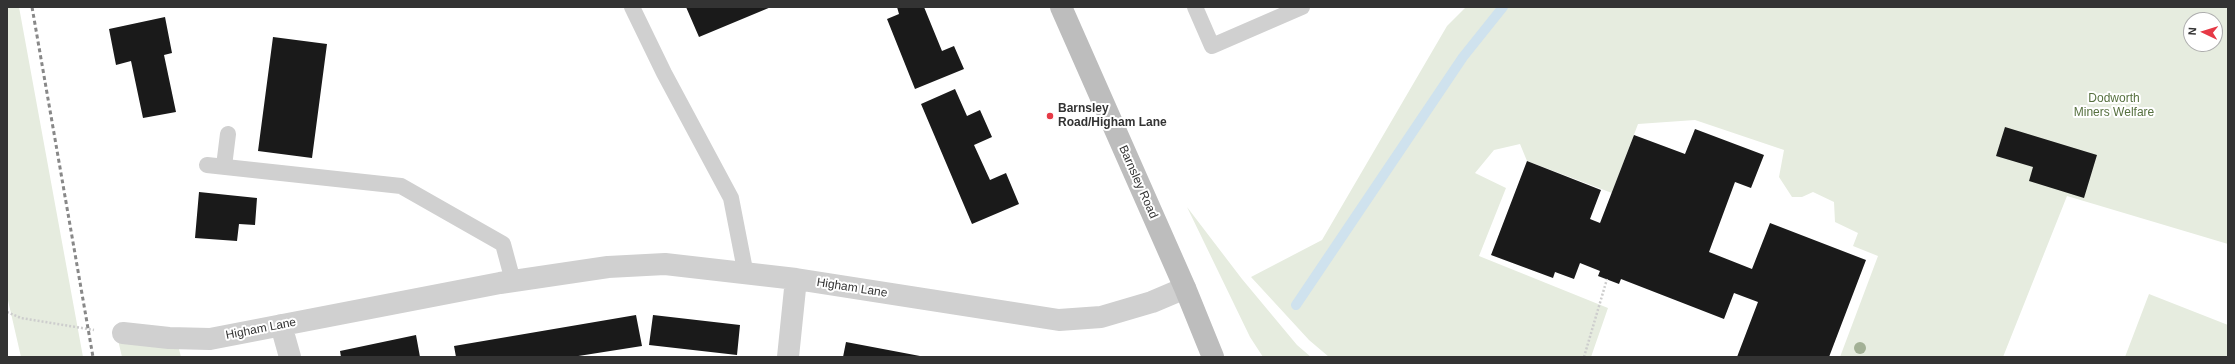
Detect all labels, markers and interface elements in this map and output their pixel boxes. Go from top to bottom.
north arrow [2183,12,2223,52]
text: N [2186,27,2198,36]
park label: Dodworth Miners Welfare [2074,92,2154,120]
place label: Barnsley Road/Higham Lane [1058,102,1167,130]
marker: Barnsley Road/Higham Lane [1045,111,1055,121]
street label: Barnsley Road [1115,143,1161,221]
street label: Higham Lane [816,275,888,301]
street label: Higham Lane [225,315,297,343]

